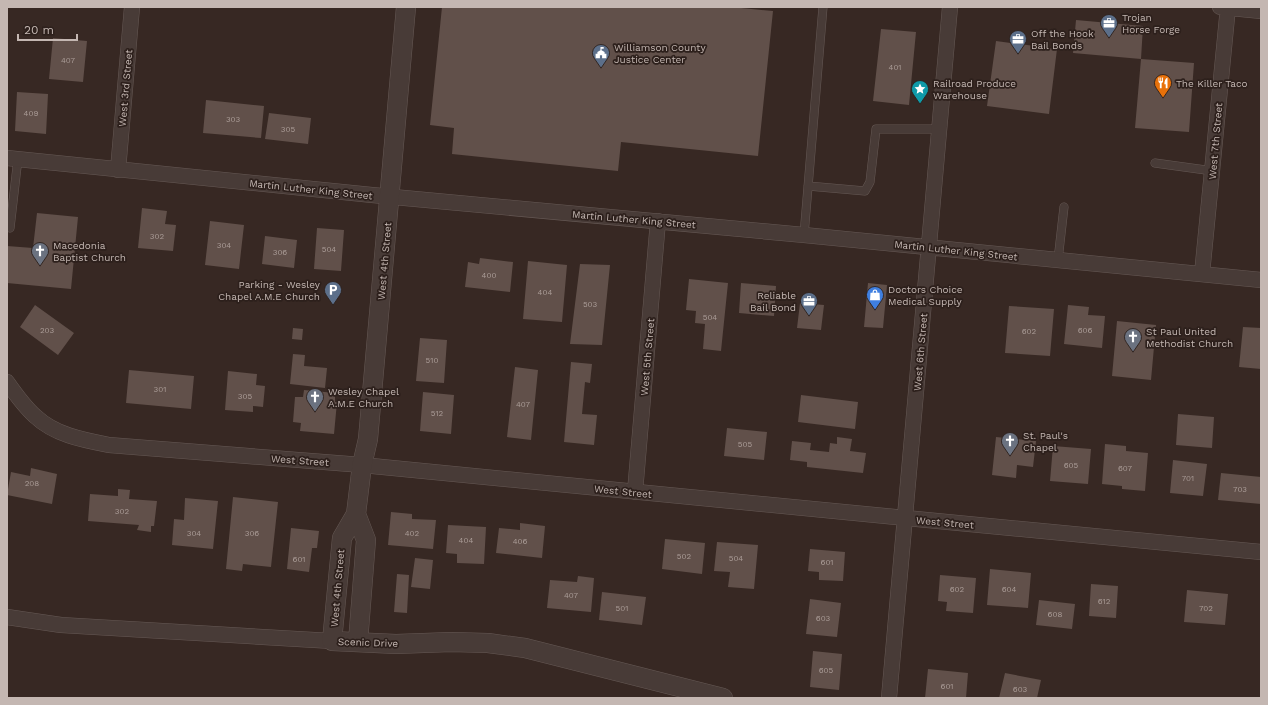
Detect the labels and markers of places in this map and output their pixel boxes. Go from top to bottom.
place label: Trojan Horse Forge [1122,12,1180,35]
office icon: Trojan Horse Forge [1099,13,1119,38]
place label: Off the Hook Bail Bonds [1031,28,1094,51]
office icon: Off the Hook Bail Bonds [1008,29,1028,54]
place label: Williamson County Justice Center [614,42,706,65]
public building icon: Williamson County Justice Center [591,43,611,68]
restaurant icon: The Killer Taco [1153,73,1173,98]
place label: Railroad Produce Warehouse [933,78,1016,101]
place label: The Killer Taco [1176,78,1248,89]
place icon: Railroad Produce Warehouse [910,79,930,104]
place label: Macedonia Baptist Church [53,240,126,263]
church icon: Macedonia Baptist Church [30,241,50,266]
place label: Parking - Wesley Chapel A.M.E Church [218,279,321,302]
parking icon: Parking - Wesley Chapel A.M.E Church [323,280,343,305]
place label: Doctors Choice Medical Supply [888,284,963,307]
shop icon: Doctors Choice Medical Supply [865,285,885,310]
place label: Reliable Bail Bond [750,290,796,313]
office icon: Reliable Bail Bond [799,291,819,316]
place label: St Paul United Methodist Church [1146,326,1233,349]
church icon: St Paul United Methodist Church [1123,327,1143,352]
place label: Wesley Chapel A.M.E Church [328,386,399,409]
church icon: Wesley Chapel A.M.E Church [305,387,325,412]
place label: St. Paul's Chapel [1023,430,1068,453]
church icon: St. Paul's Chapel [1000,431,1020,456]

